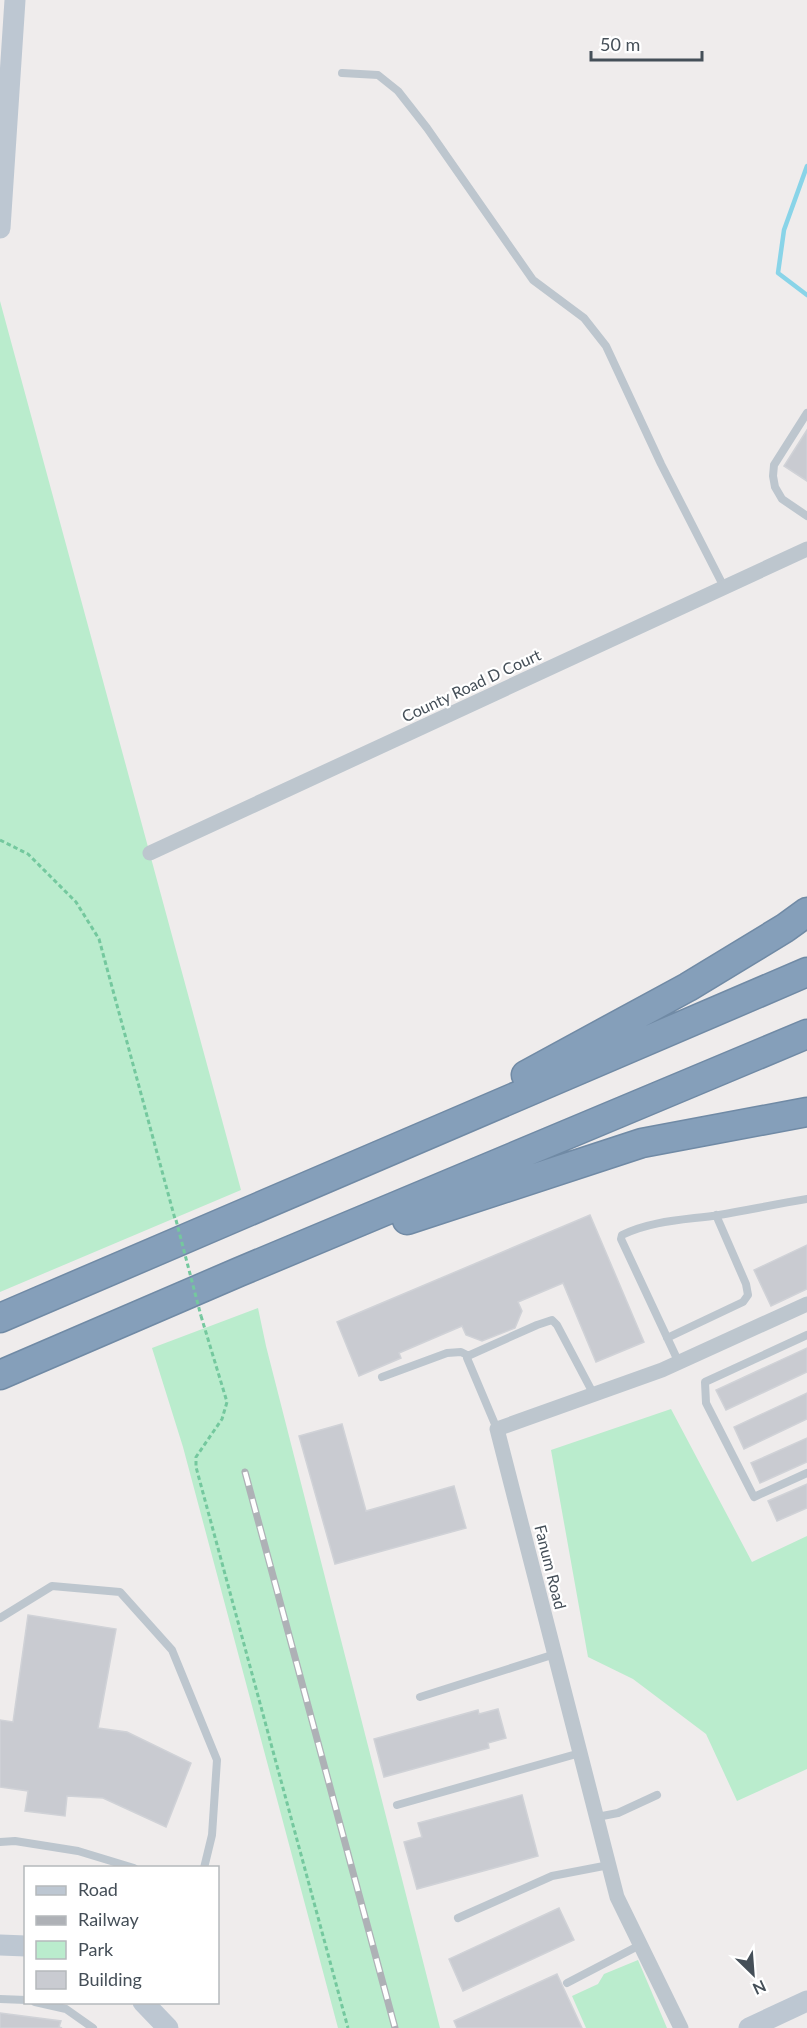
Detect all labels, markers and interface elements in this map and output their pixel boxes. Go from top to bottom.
scale bar [591,24,702,62]
text: 50 m [600,33,640,55]
street label: County Road D Court [399,644,544,726]
street label: Fanum Road [531,1523,571,1611]
legend [24,1866,219,2004]
text: Road [78,1878,118,1900]
text: Railway [78,1908,139,1930]
text: Park [78,1938,114,1960]
north arrow [723,1944,783,2004]
text: Building [78,1968,142,1990]
text: N [750,1977,769,1999]

